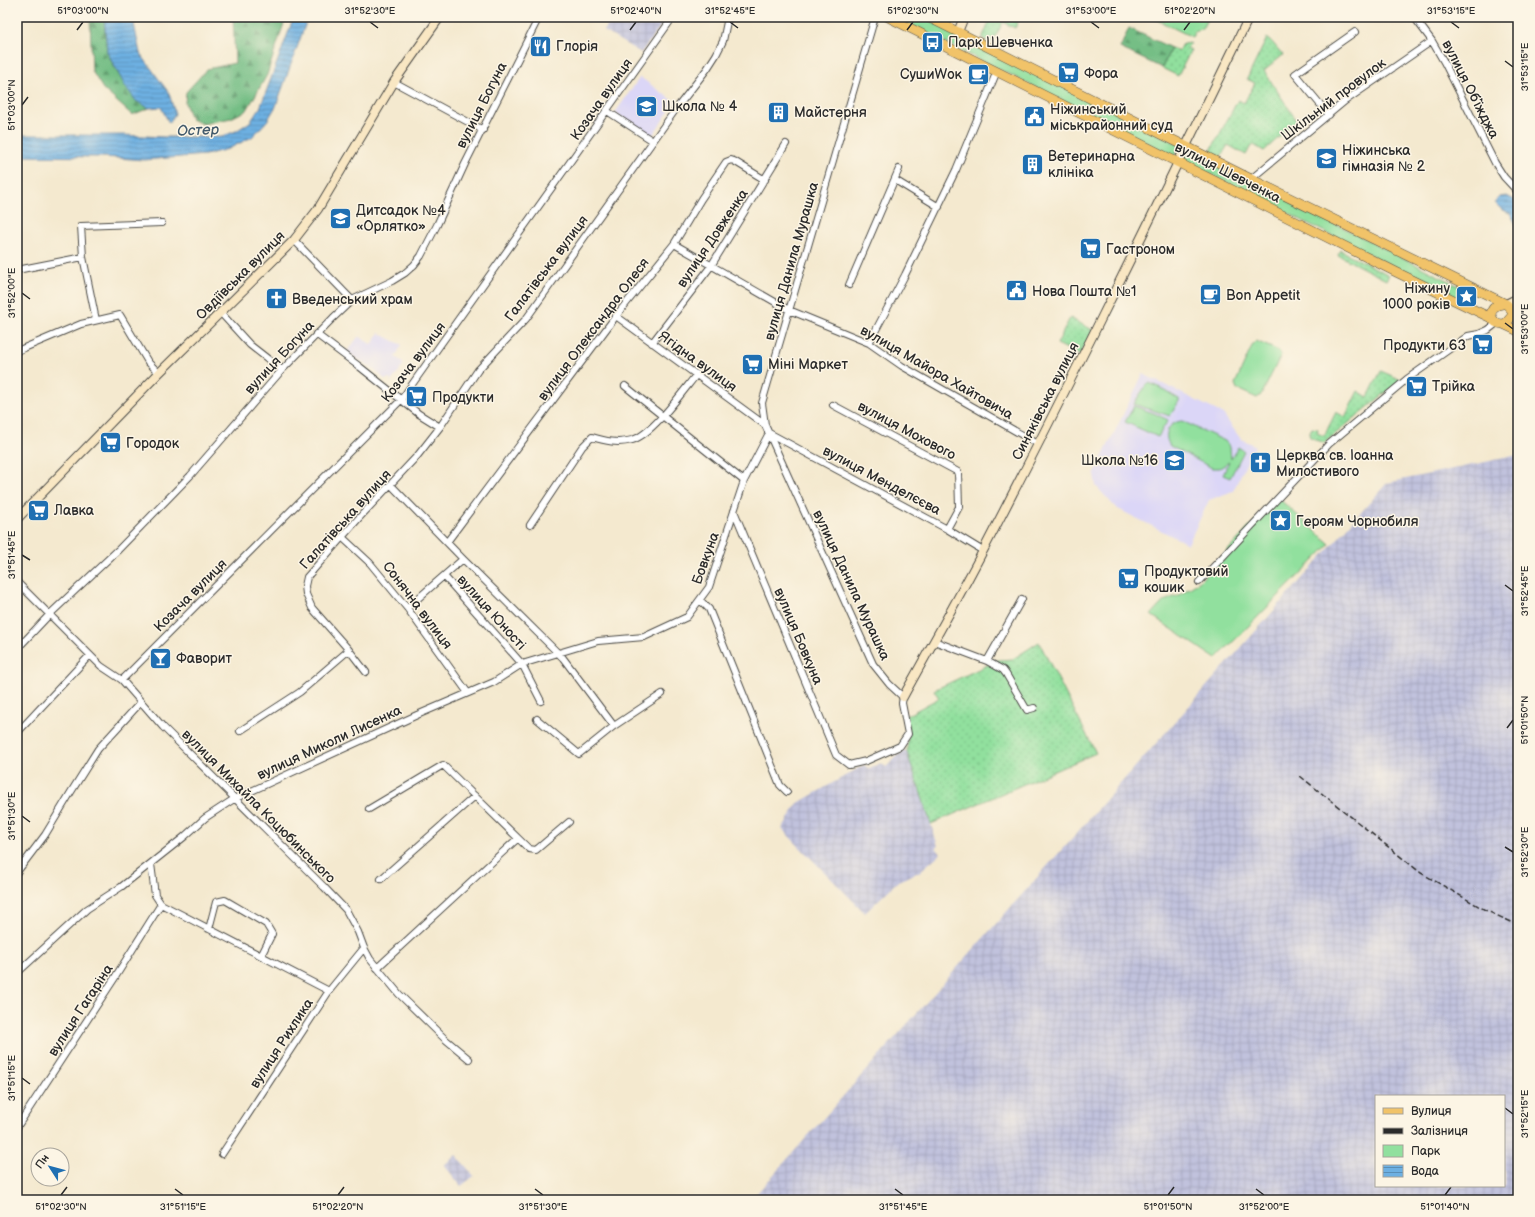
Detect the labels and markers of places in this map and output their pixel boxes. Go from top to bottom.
bus stop icon: Парк Шевченка [919,29,945,55]
restaurant icon: Глорія [528,33,554,59]
place label: Парк Шевченка [948,34,1054,51]
place label: Глорія [556,38,598,55]
supermarket icon: Фора [1056,60,1082,86]
cafe icon: СушиWок [965,61,991,87]
place label: Фора [1084,65,1119,82]
place label: СушиWок [900,66,963,83]
school or university icon: Школа № 4 [633,93,659,119]
place label: Школа № 4 [662,98,738,115]
building icon: Майстерня [765,99,791,125]
place label: Ніжинський міськрайонний суд [1050,101,1173,134]
place label: Майстерня [794,104,867,121]
public building icon: Ніжинський міськрайонний суд [1022,104,1048,130]
place label: Ніжинська гімназія № 2 [1342,142,1426,175]
school or university icon: Ніжинська гімназія № 2 [1313,145,1339,171]
place label: Ветеринарна клініка [1048,148,1136,181]
building icon: Ветеринарна клініка [1019,151,1045,177]
place label: Дитсадок №4 «Орлятко» [356,202,446,235]
school or university icon: Дитсадок №4 «Орлятко» [327,205,353,231]
supermarket icon: Гастроном [1077,236,1103,262]
place label: Гастроном [1106,241,1175,258]
public building icon: Нова Пошта №1 [1003,278,1029,304]
place label: Ніжину 1000 років [1383,280,1451,313]
cafe icon: Bon Appetit [1198,282,1224,308]
place label: Нова Пошта №1 [1032,283,1136,300]
place icon: Ніжину 1000 років [1453,283,1479,309]
church icon: Введенський храм [263,286,289,312]
place label: Bon Appetit [1226,287,1301,304]
place label: Введенський храм [292,291,413,308]
supermarket icon: Продукти 63 [1469,332,1495,358]
place label: Продукти 63 [1383,337,1466,354]
supermarket icon: Міні Маркет [740,351,766,377]
place label: Міні Маркет [768,356,848,373]
supermarket icon: Трійка [1403,373,1429,399]
place label: Трійка [1432,378,1476,395]
supermarket icon: Продукти [404,384,430,410]
place label: Продукти [432,389,494,406]
supermarket icon: Городок [97,430,123,456]
place label: Городок [126,435,180,452]
school or university icon: Школа №16 [1161,447,1187,473]
place label: Церква св. Іоанна Милостивого [1276,447,1394,480]
church icon: Церква св. Іоанна Милостивого [1247,450,1273,476]
place label: Школа №16 [1081,452,1158,469]
supermarket icon: Лавка [25,497,51,523]
place label: Лавка [53,502,95,519]
place icon: Героям Чорнобиля [1267,508,1293,534]
place label: Героям Чорнобиля [1296,513,1419,530]
place label: Продуктовий кошик [1144,563,1228,596]
supermarket icon: Продуктовий кошик [1115,566,1141,592]
bar icon: Фаворит [147,645,173,671]
place label: Фаворит [176,650,232,667]

